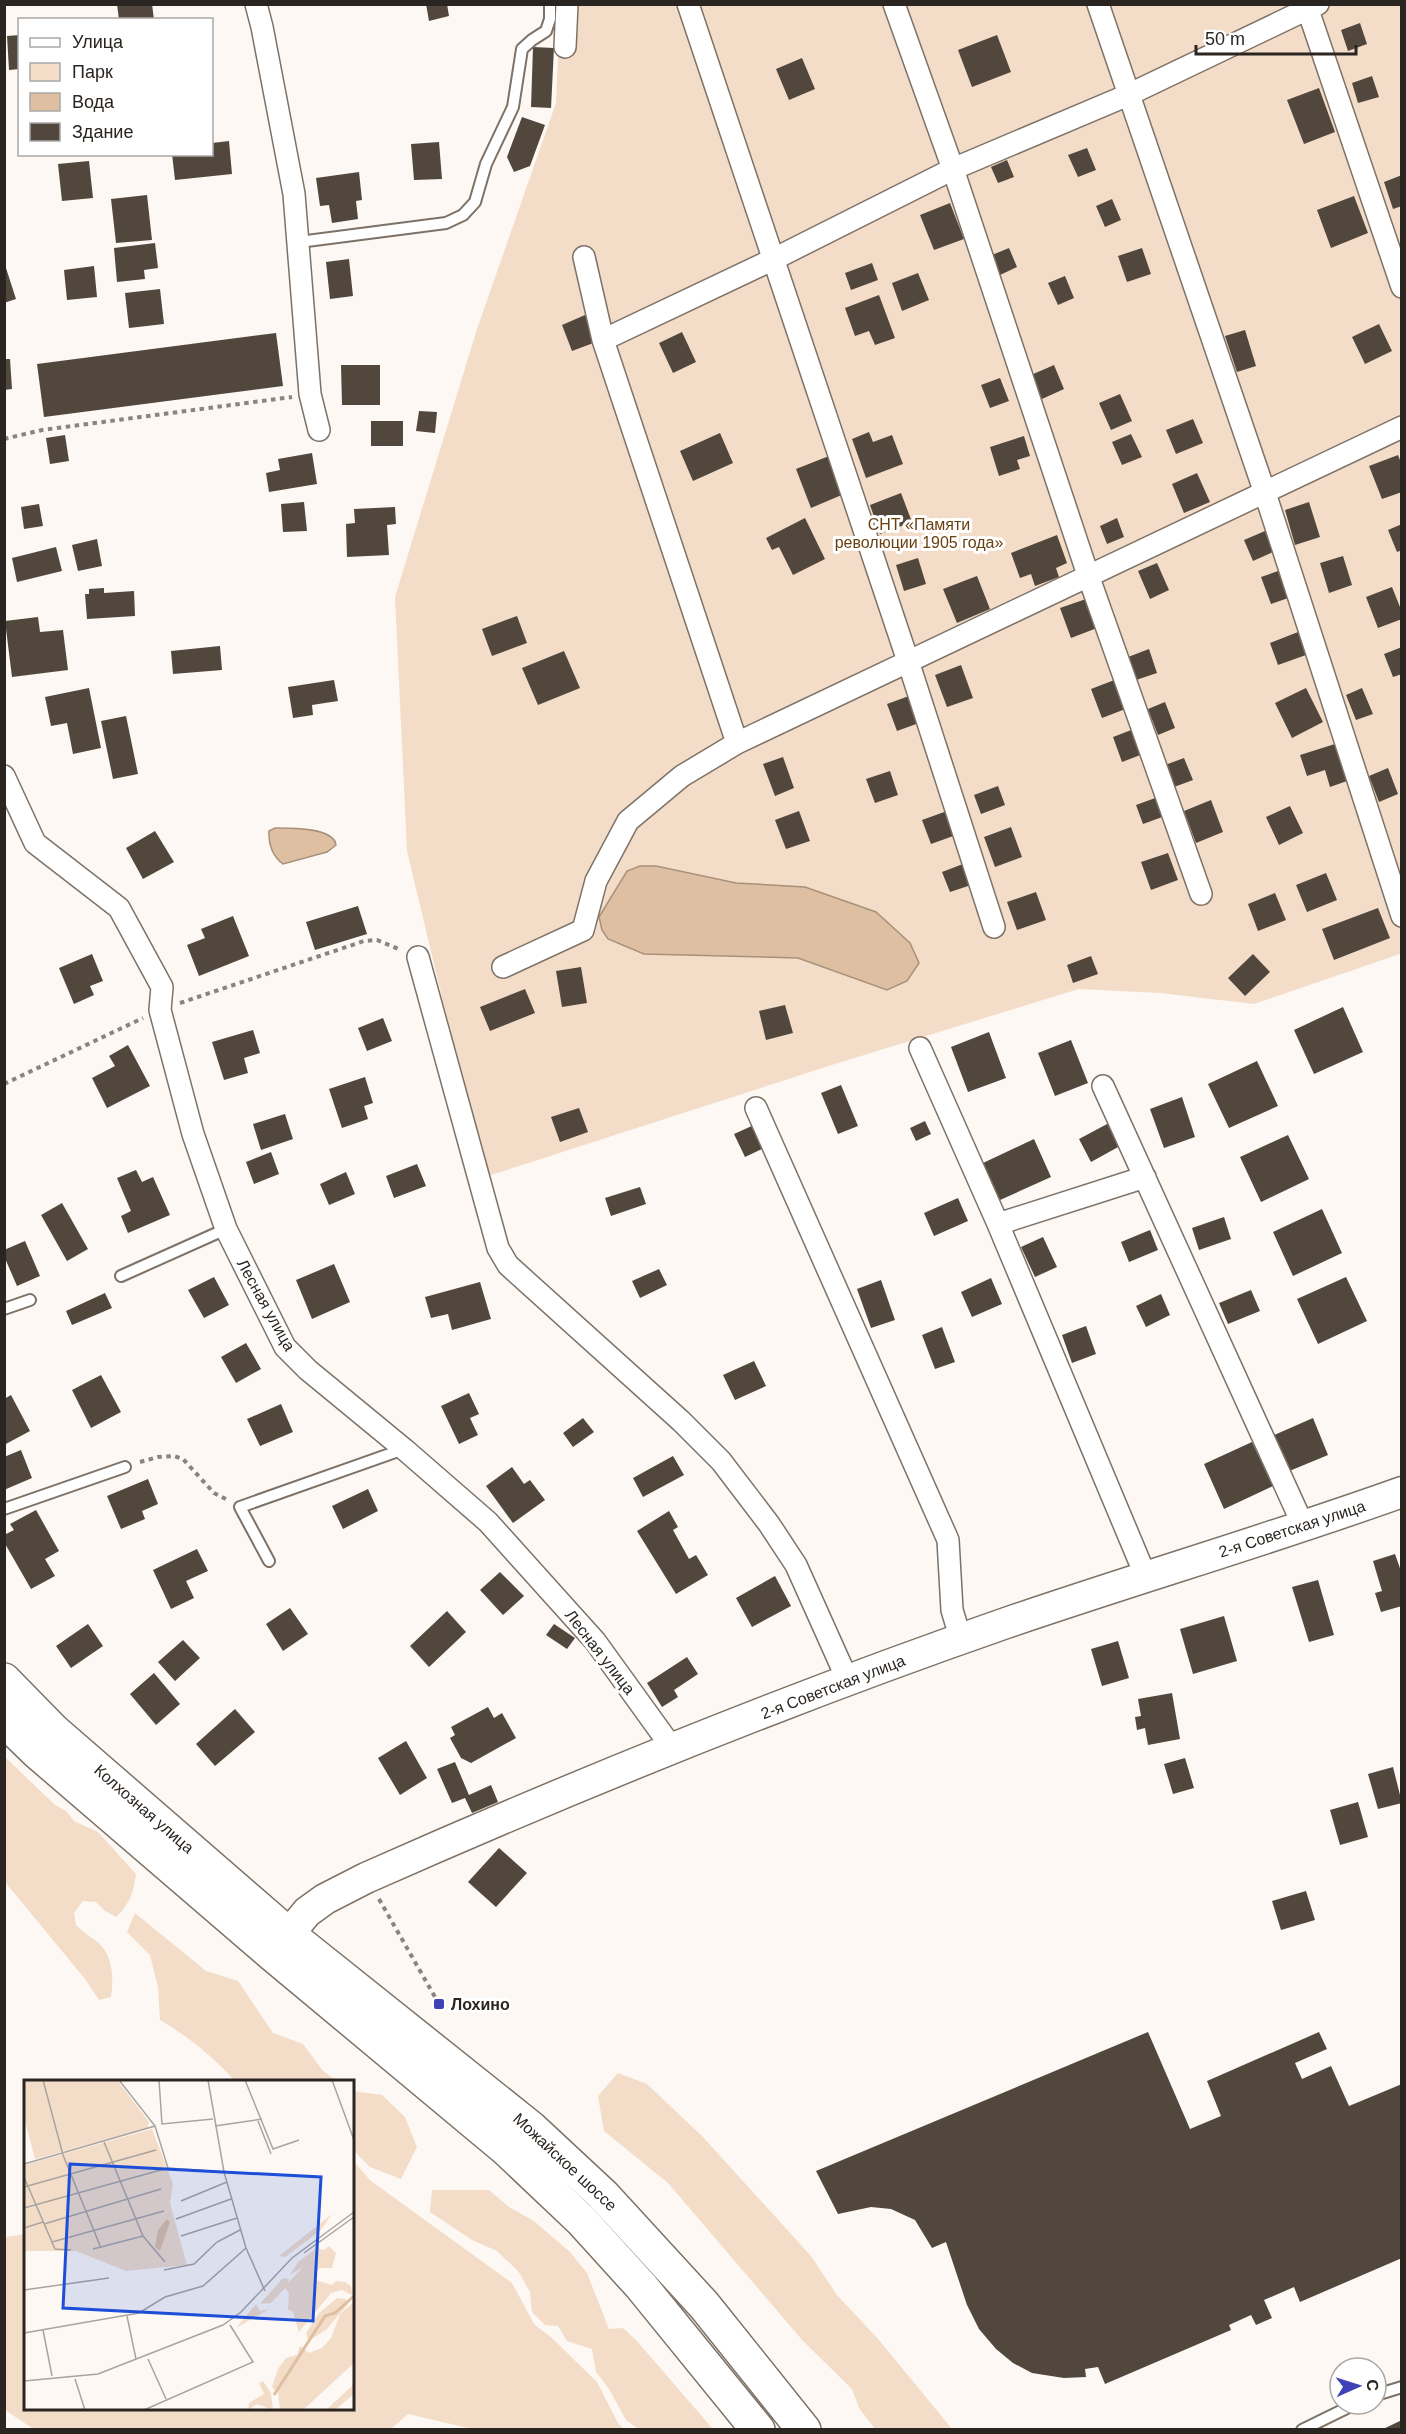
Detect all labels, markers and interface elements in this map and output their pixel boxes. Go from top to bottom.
legend [18,18,213,156]
scale bar [1196,18,1356,56]
text: 50 m [1205,29,1245,49]
text: Улица [72,32,124,52]
text: Парк [72,62,113,82]
text: Вода [72,92,115,112]
text: Здание [72,122,133,142]
park label: СНТ «Памяти революции 1905 года» [835,516,1003,551]
street label: Лесная улица [234,1256,298,1354]
street label: 2-я Советская улица [1217,1497,1367,1561]
street label: Лесная улица [562,1606,638,1698]
street label: 2-я Советская улица [759,1652,908,1722]
street label: Колхозная улица [91,1761,197,1857]
place label: Лохино [451,1996,510,2013]
marker: Лохино [432,1997,446,2011]
inset map [24,2080,354,2410]
street label: Можайское шоссе [510,2110,620,2214]
north arrow [1328,2356,1388,2416]
text: С [1364,2379,1381,2392]

